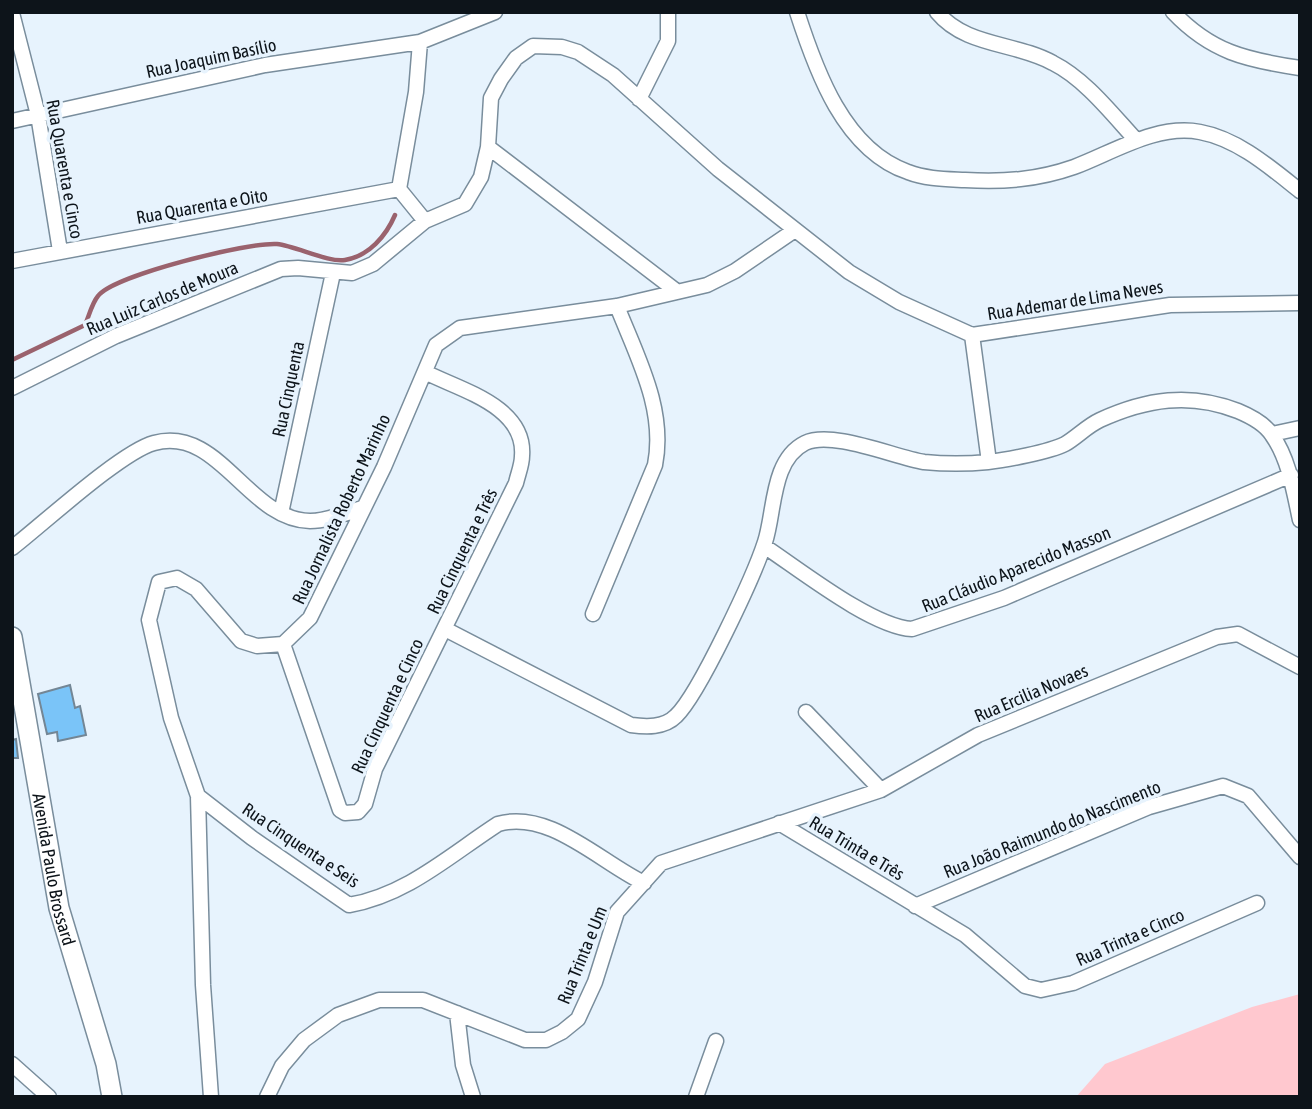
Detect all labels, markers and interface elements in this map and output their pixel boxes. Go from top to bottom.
street label: Rua Joaquim Basílio [144,34,278,82]
street label: Rua Quarenta e Cinco [42,98,88,240]
street label: Rua Quarenta e Oito [135,184,269,228]
street label: Rua Luiz Carlos de Moura [83,257,241,339]
street label: Rua Ademar de Lima Neves [986,276,1164,324]
street label: Rua Cinquenta [268,339,308,439]
street label: Rua Jornalista Roberto Marinho [288,411,394,607]
street label: Rua Cinquenta e Três [423,485,501,617]
street label: Rua Cláudio Aparecido Masson [919,521,1113,617]
street label: Rua Cinquenta e Cinco [347,635,427,777]
street label: Rua Ercilia Novaes [971,660,1091,726]
street label: Rua João Raimundo do Nascimento [940,776,1164,882]
street label: Avenida Paulo Brossard [29,791,80,948]
street label: Rua Cinquenta e Seis [239,798,363,892]
street label: Rua Trinta e Três [806,811,908,885]
street label: Rua Trinta e Um [553,903,611,1007]
street label: Rua Trinta e Cinco [1073,904,1187,970]

